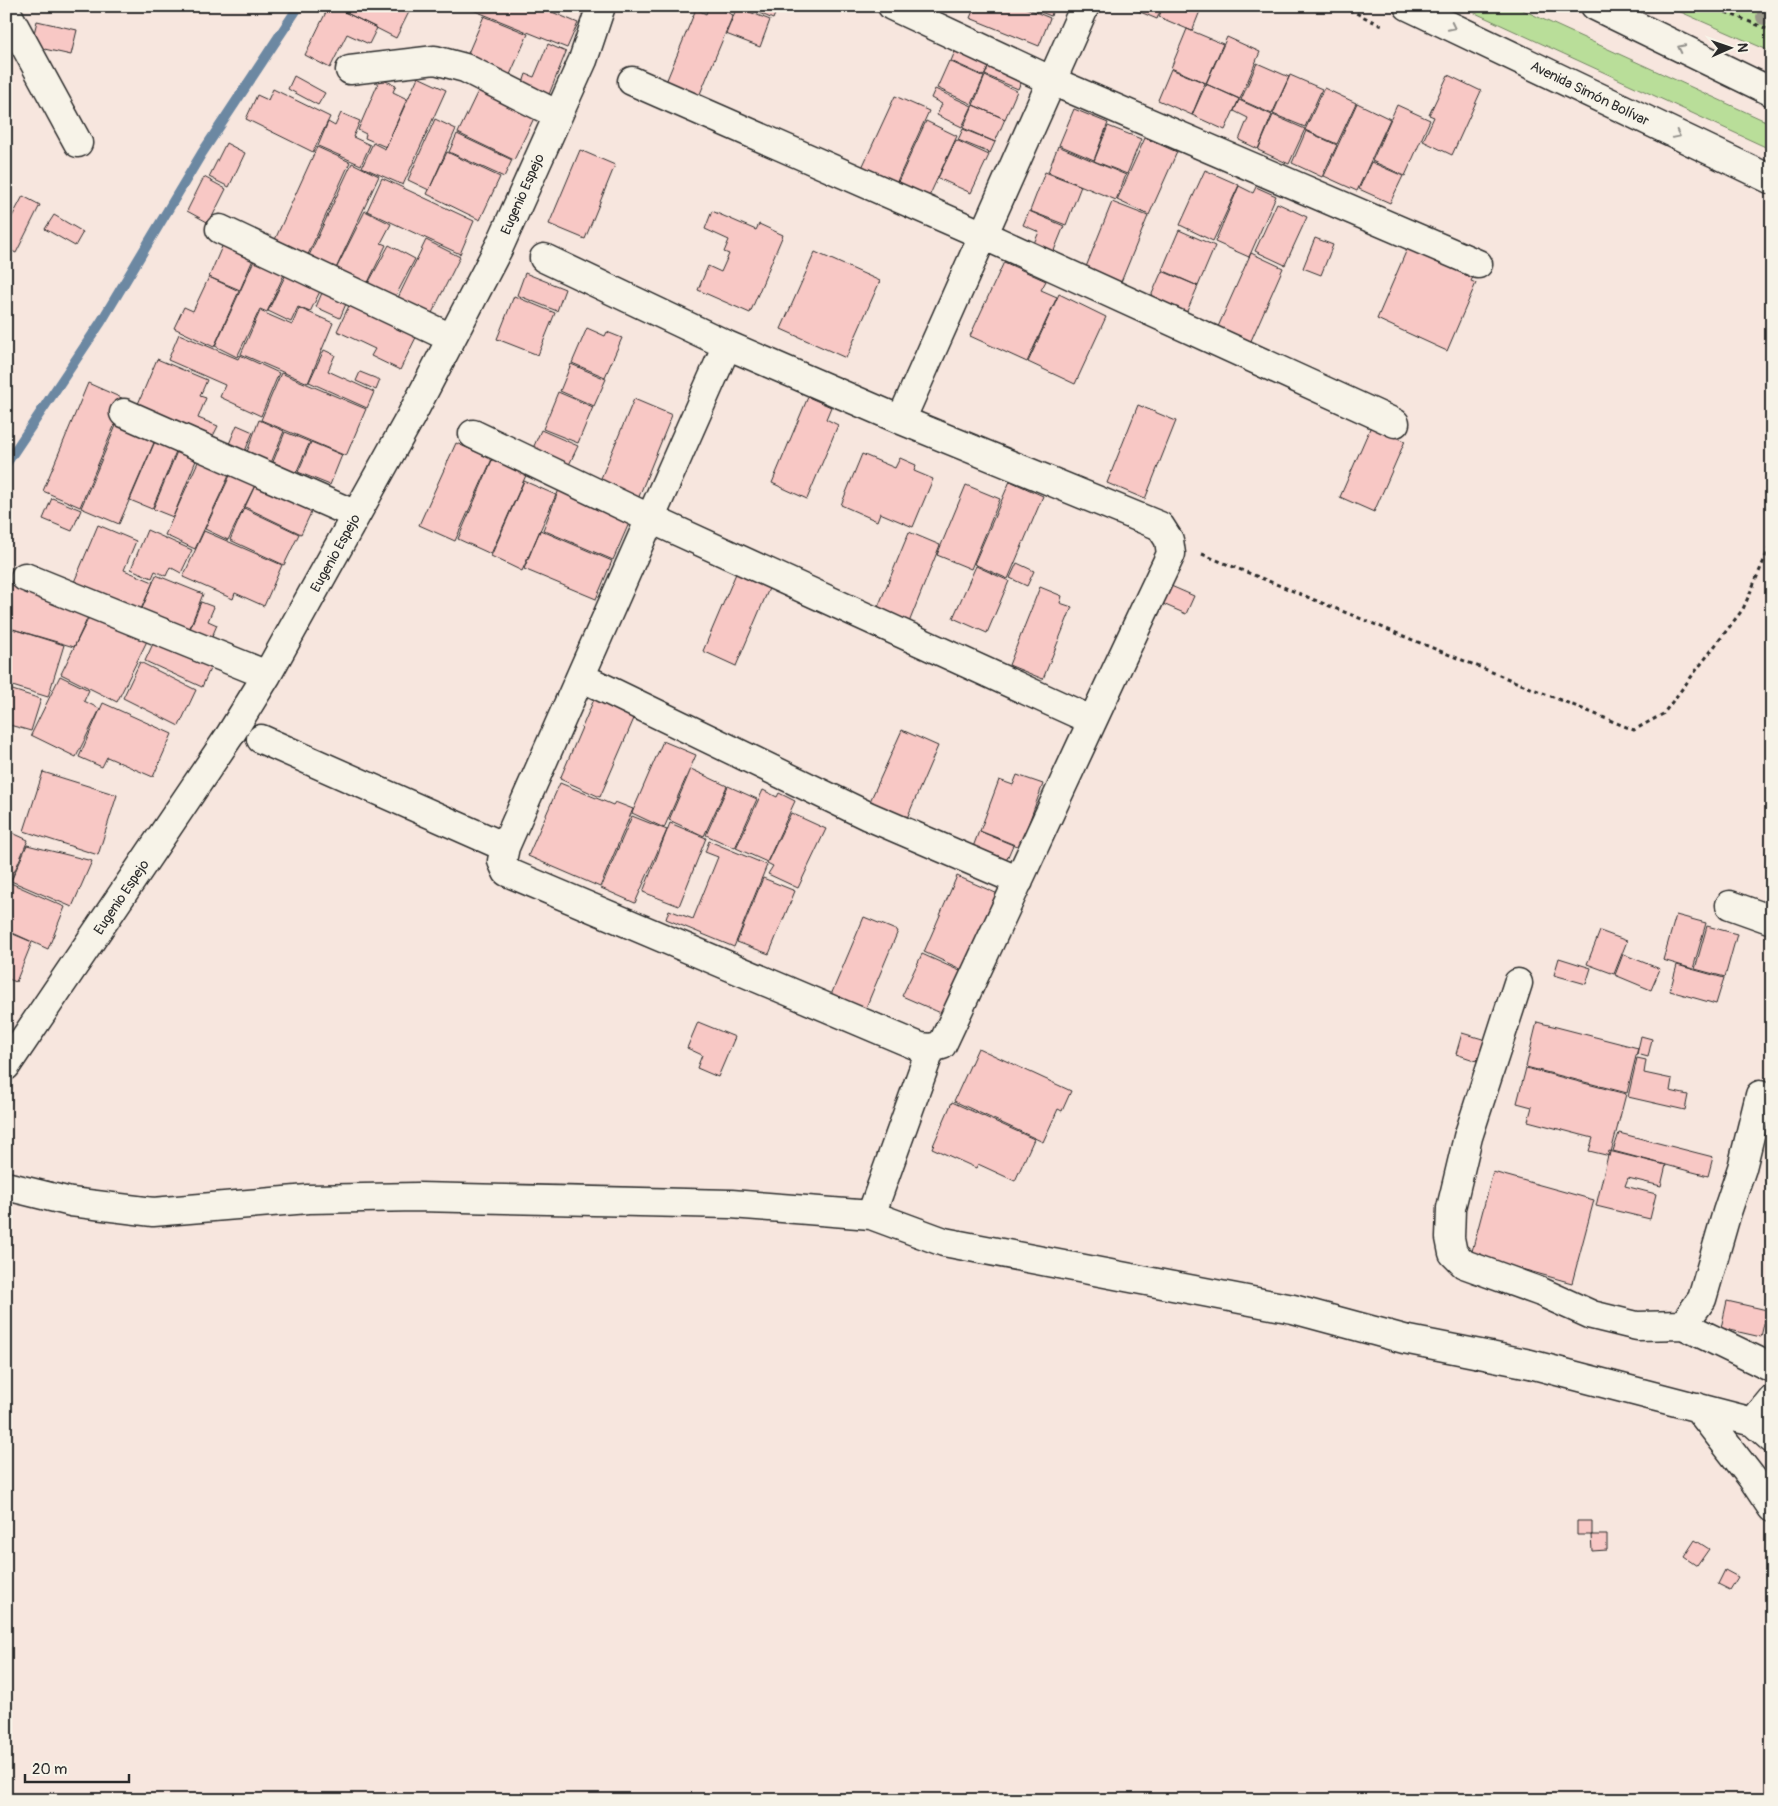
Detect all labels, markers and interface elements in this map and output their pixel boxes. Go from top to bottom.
one-way arrow [1447,21,1456,32]
north arrow [1706,22,1756,72]
one-way arrow [1677,43,1686,54]
text: N [1734,43,1751,53]
street label: Avenida Simón Bolívar [1528,57,1652,130]
one-way arrow [1672,129,1681,140]
street label: Eugenio Espejo [497,151,548,237]
street label: Eugenio Espejo [307,511,364,595]
street label: Eugenio Espejo [90,856,153,938]
scale bar [25,1751,129,1783]
text: 20 m [32,1760,67,1779]

